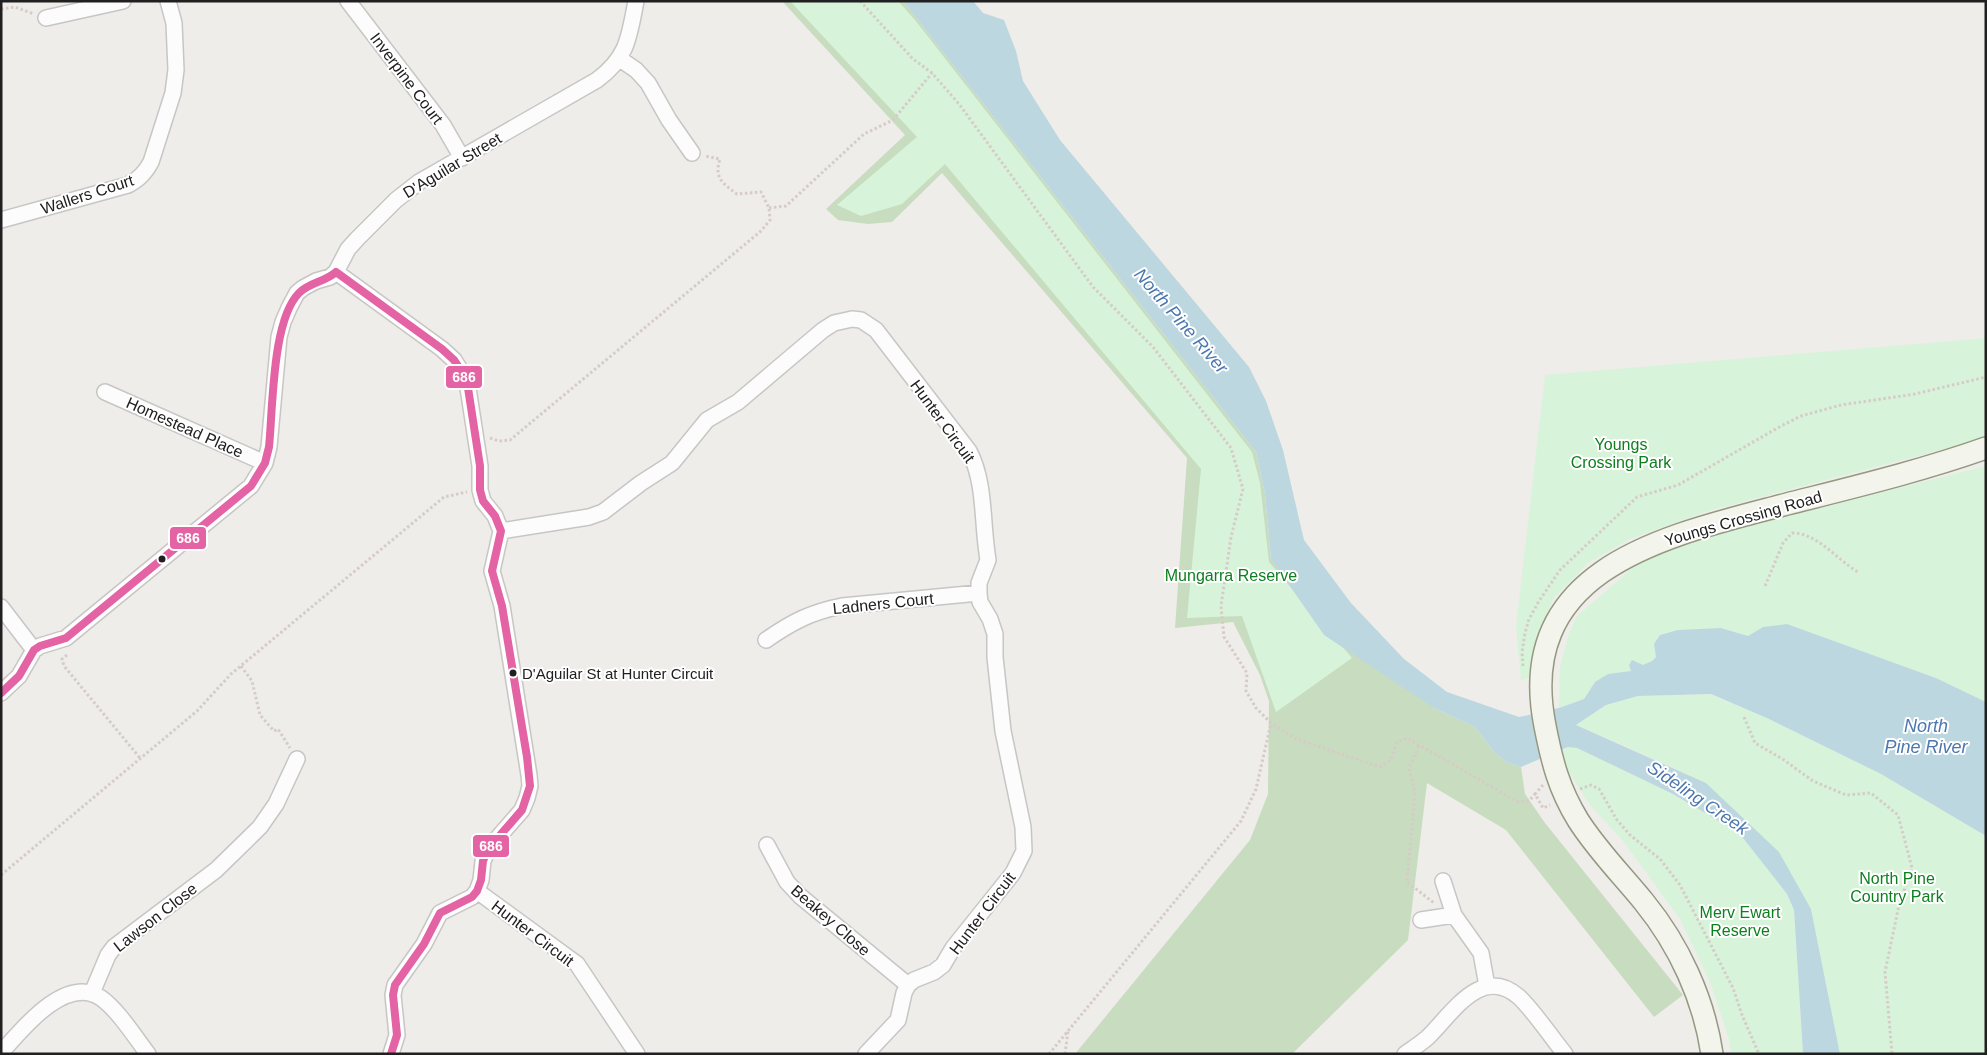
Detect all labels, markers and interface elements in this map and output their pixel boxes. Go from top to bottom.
street label: Inverpine Court [367,30,447,128]
street label: D'Aguilar Street [400,129,505,201]
street label: Wallers Court [39,171,136,217]
water label: North Pine River [1130,265,1233,378]
line badge: 686 [445,365,483,389]
text: 686 [452,369,476,385]
street label: Hunter Circuit [907,377,979,466]
street label: Homestead Place [124,394,246,461]
park label: Youngs Crossing Park [1571,436,1672,471]
street label: Youngs Crossing Road [1662,488,1824,549]
line badge: 686 [169,526,207,550]
text: 686 [176,530,200,546]
unlabelled marker [157,554,167,564]
park label: Mungarra Reserve [1165,567,1297,584]
street label: Ladners Court [832,590,935,617]
place label: D'Aguilar St at Hunter Circuit [522,665,714,682]
marker: D'Aguilar St at Hunter Circuit [508,668,518,678]
water label: North Pine River [1884,716,1969,757]
water label: Sideling Creek [1644,757,1753,840]
line badge: 686 [472,834,510,858]
text: 686 [479,838,503,854]
street label: Hunter Circuit [946,869,1019,957]
park label: North Pine Country Park [1850,870,1945,905]
street label: Lawson Close [110,880,200,955]
street label: Beakey Close [788,882,874,959]
street label: Hunter Circuit [489,897,577,970]
park label: Merv Ewart Reserve [1700,904,1781,939]

